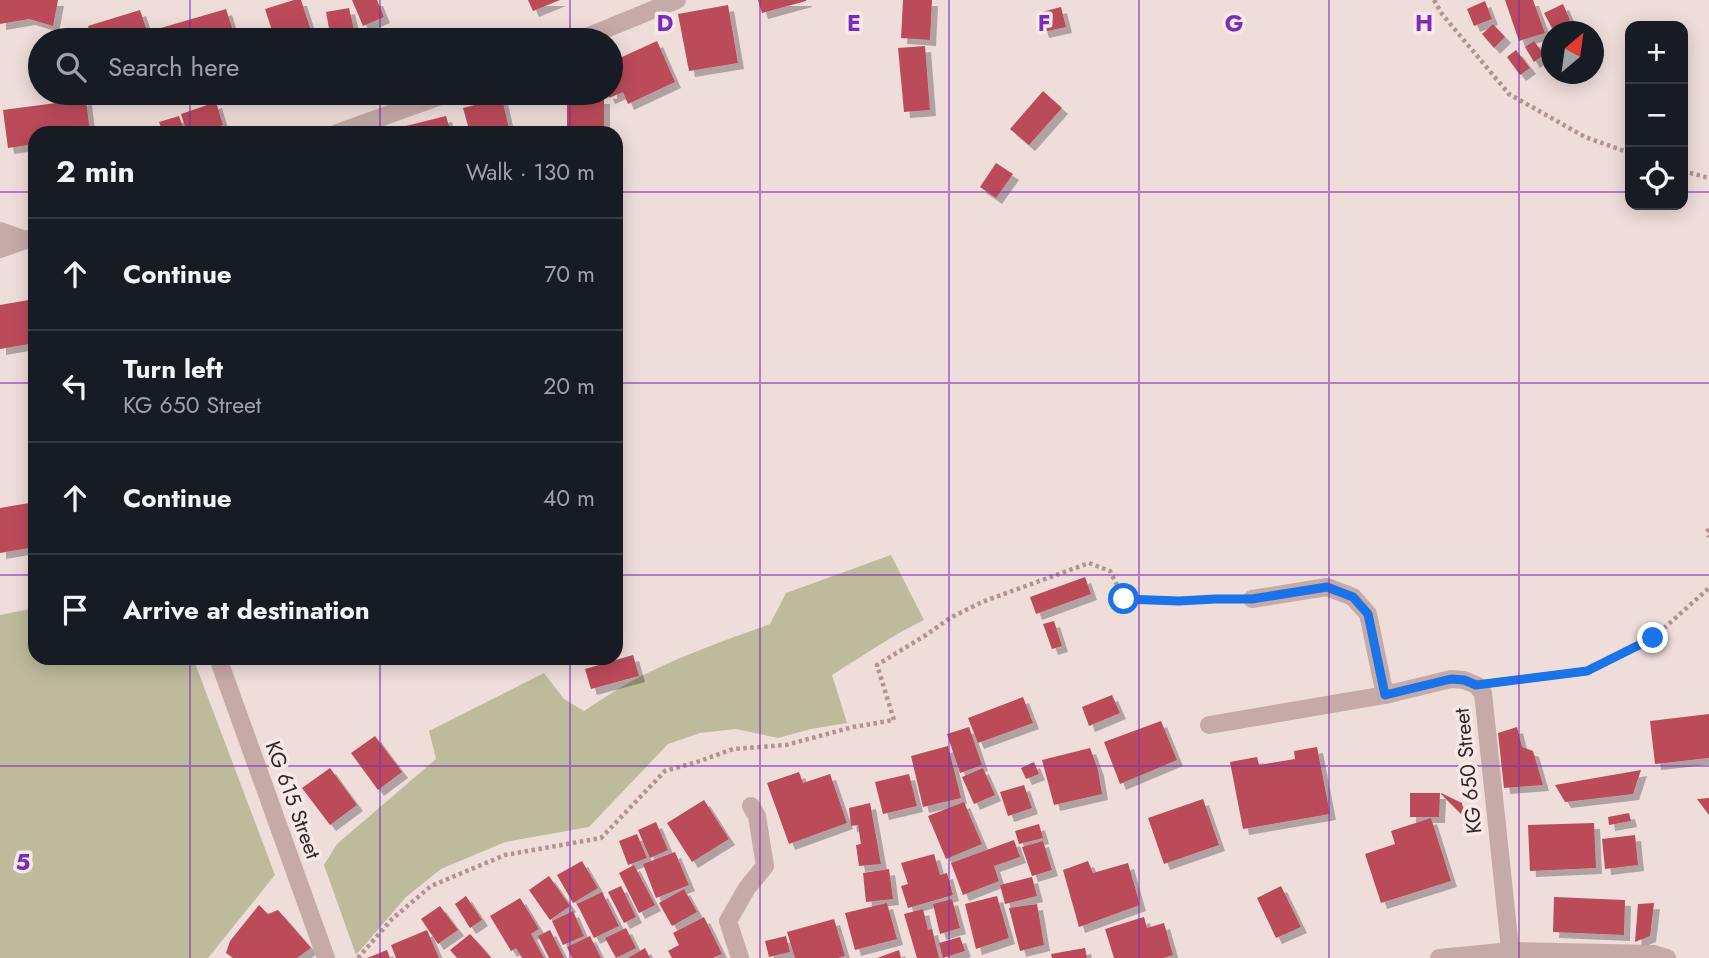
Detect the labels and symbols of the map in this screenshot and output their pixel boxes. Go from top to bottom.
text: D [657,6,674,40]
text: E [847,6,861,40]
text: F [1038,6,1050,40]
text: G [1225,6,1243,40]
text: H [1415,6,1433,40]
north arrow [1541,21,1604,84]
route start [1108,583,1139,614]
route end [1637,622,1668,653]
street label: KG 650 Street [1446,707,1490,835]
street label: KG 615 Street [258,737,328,863]
text: 5 [16,845,30,879]

